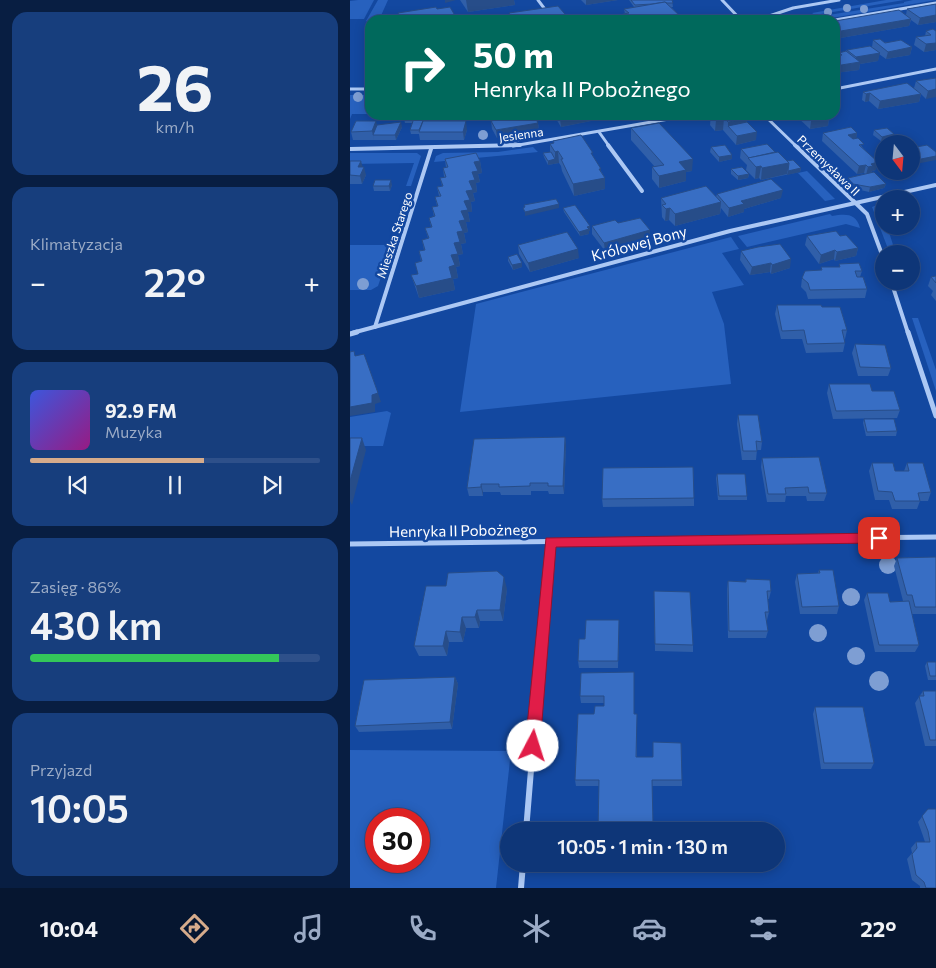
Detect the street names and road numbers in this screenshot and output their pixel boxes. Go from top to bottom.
street label: Jesienna [498,124,544,145]
street label: Przemysława II [795,132,863,198]
street label: Mieszka Starego [373,190,415,280]
street label: Królowej Bony [589,222,689,264]
street label: Henryka II Pobożnego [389,520,537,540]

